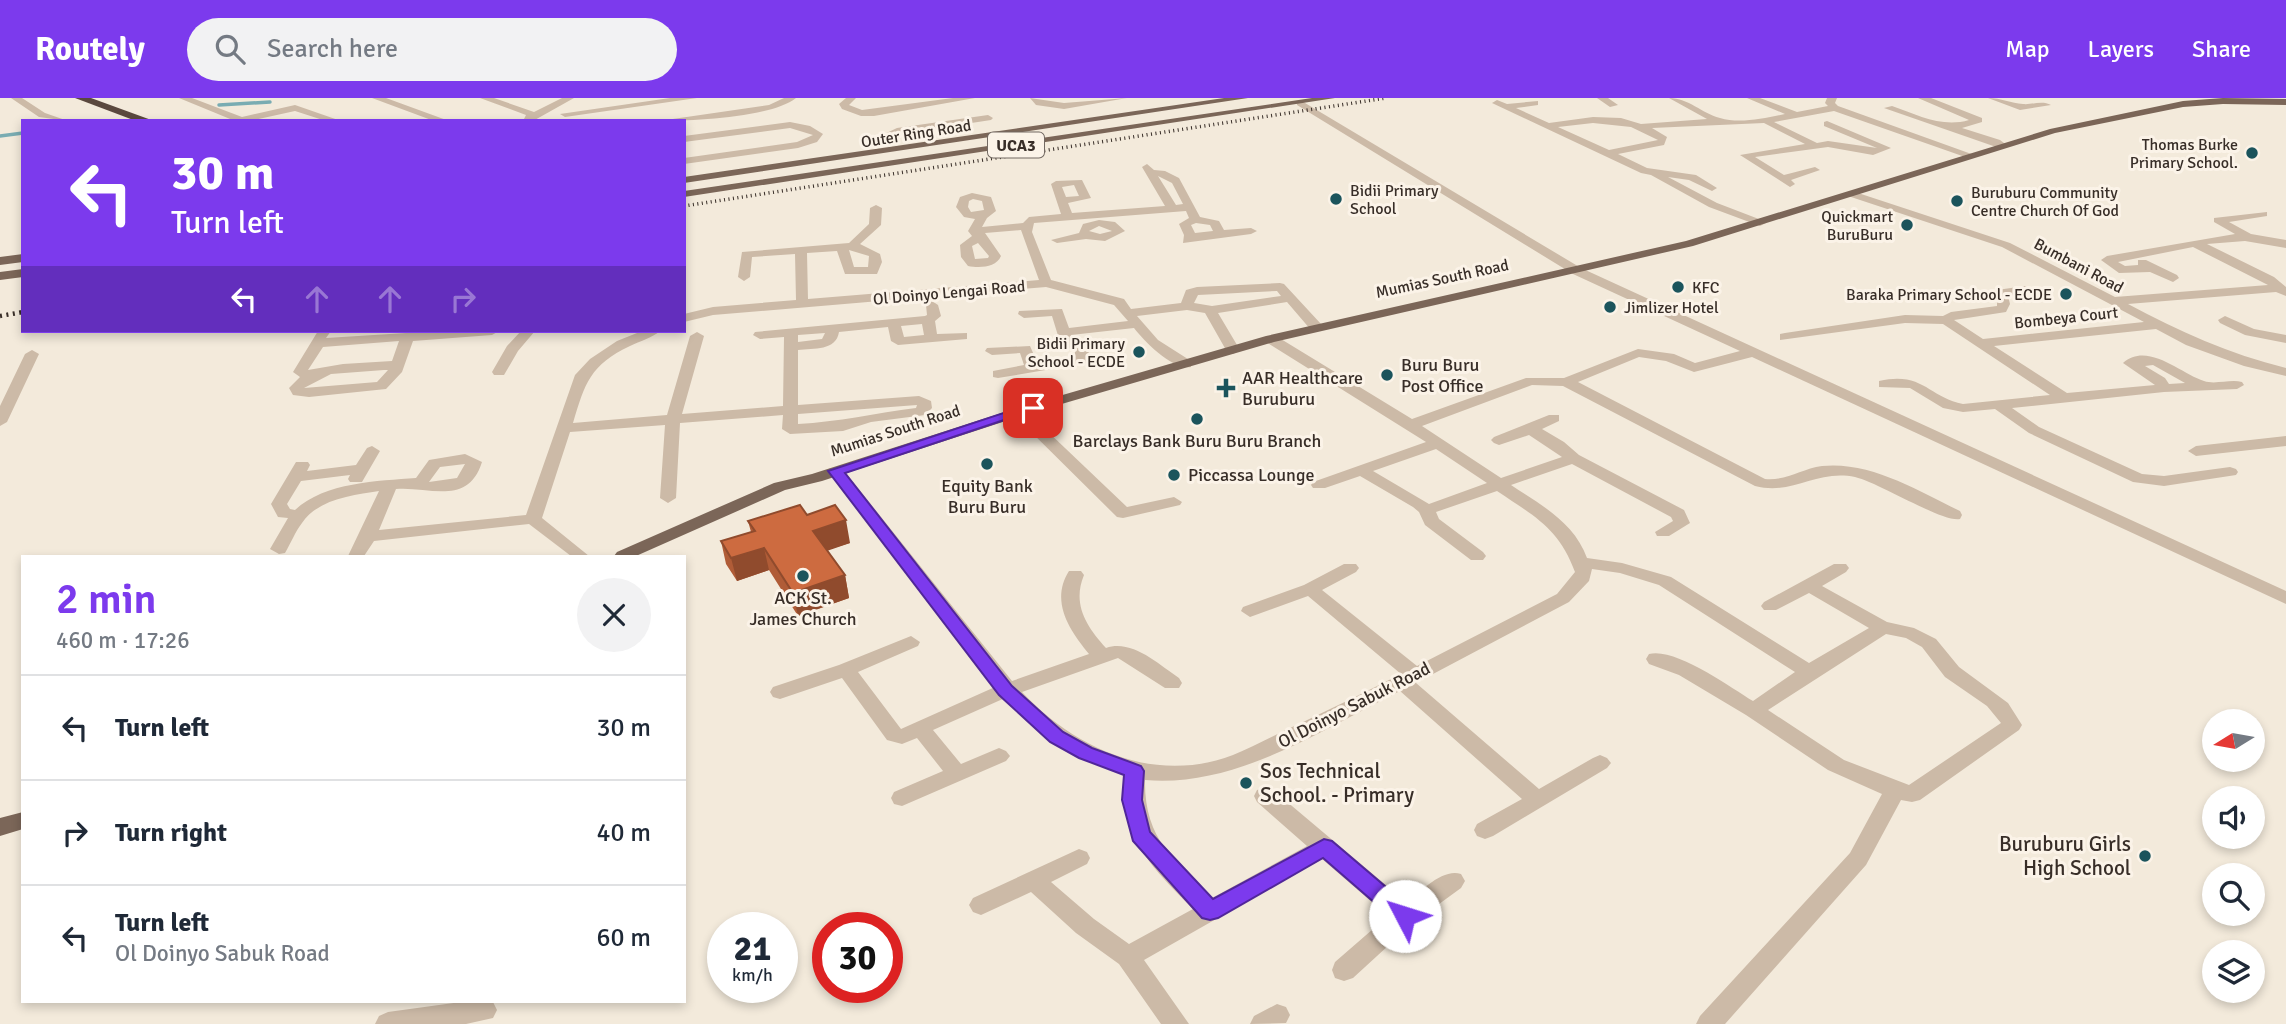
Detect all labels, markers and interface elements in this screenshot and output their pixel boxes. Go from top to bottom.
search box [187,18,677,81]
text: Routely [35,29,145,70]
icon: search [211,30,249,68]
text: Search here [267,33,398,65]
text: Map [2005,34,2050,64]
text: Layers [2088,34,2154,64]
text: Share [2192,34,2251,64]
street label: Outer Ring Road [860,115,973,153]
road number: UCA3 [988,132,1044,158]
place label: Thomas Burke Primary School. [2130,135,2238,173]
text: 30 m [171,143,274,203]
marker: Thomas Burke Primary School. [2244,145,2260,161]
icon: left [56,147,147,238]
place label: Bidii Primary School [1350,181,1439,219]
place label: Buruburu Community Centre Church Of God [1971,183,2119,221]
marker: Bidii Primary School [1328,191,1344,207]
marker: Buruburu Community Centre Church Of God [1949,193,1965,209]
text: Turn left [171,203,284,242]
place label: Quickmart BuruBuru [1821,207,1893,245]
marker: Quickmart BuruBuru [1899,217,1915,233]
street label: Bumbani Road [2030,234,2127,298]
street label: Mumias South Road [1374,255,1511,303]
street label: Ol Doinyo Lengai Road [872,276,1026,310]
place label: KFC [1692,278,1720,298]
marker: KFC [1670,279,1686,295]
icon: left [225,280,263,318]
icon: ahead [298,280,336,318]
icon: ahead [371,280,409,318]
icon: right [444,280,482,318]
place label: Baraka Primary School - ECDE [1846,285,2052,305]
marker: Baraka Primary School - ECDE [2058,286,2074,302]
place label: Jimlizer Hotel [1624,298,1719,318]
marker: Jimlizer Hotel [1602,299,1618,315]
street label: Bombeya Court [2013,303,2119,333]
place label: Bidii Primary School - ECDE [1028,334,1126,372]
marker: Bidii Primary School - ECDE [1131,344,1147,360]
place label: Buru Buru Post Office [1401,354,1483,397]
place label: AAR Healthcare Buruburu [1242,367,1363,410]
marker: Buru Buru Post Office [1379,367,1395,383]
pin [1003,378,1063,438]
marker: AAR Healthcare Buruburu [1216,378,1236,398]
icon: arrive [1014,389,1052,427]
street label: Mumias South Road [828,401,963,461]
marker: Barclays Bank Buru Buru Branch [1189,411,1205,427]
place label: Barclays Bank Buru Buru Branch [1073,430,1321,452]
marker: Equity Bank Buru Buru [979,456,995,472]
place label: Piccassa Lounge [1188,464,1314,486]
marker: Piccassa Lounge [1166,467,1182,483]
place label: Equity Bank Buru Buru [941,475,1033,518]
marker: ACK St. James Church [795,568,811,584]
text: 2 min [56,574,157,625]
button: close [577,578,651,652]
place label: ACK St. James Church [750,587,857,630]
text: 460 m · 17:26 [56,626,190,655]
street label: Ol Doinyo Sabuk Road [1274,657,1434,753]
icon: left [56,709,94,747]
north arrow [2202,709,2264,772]
map controls [2202,709,2265,1003]
text: Turn left [115,712,209,744]
text: 30 m [596,712,651,744]
place label: Sos Technical School. - Primary [1260,758,1414,808]
marker: Sos Technical School. - Primary [1238,775,1254,791]
button: sound [2202,786,2265,849]
icon: right [56,814,94,852]
text: Turn right [115,817,227,849]
text: 40 m [596,817,651,849]
place label: Buruburu Girls High School [1999,831,2131,881]
marker: Buruburu Girls High School [2137,848,2153,864]
button: search [2202,863,2265,926]
position arrow [1368,879,1442,953]
text: Turn left [115,907,209,939]
speed limit sign: 30 [812,912,903,1003]
icon: left [56,919,94,957]
text: 60 m [596,922,651,954]
text: 21 [734,927,771,970]
text: Ol Doinyo Sabuk Road [115,939,330,968]
button: layers [2202,940,2265,1003]
text: km/h [732,964,773,986]

